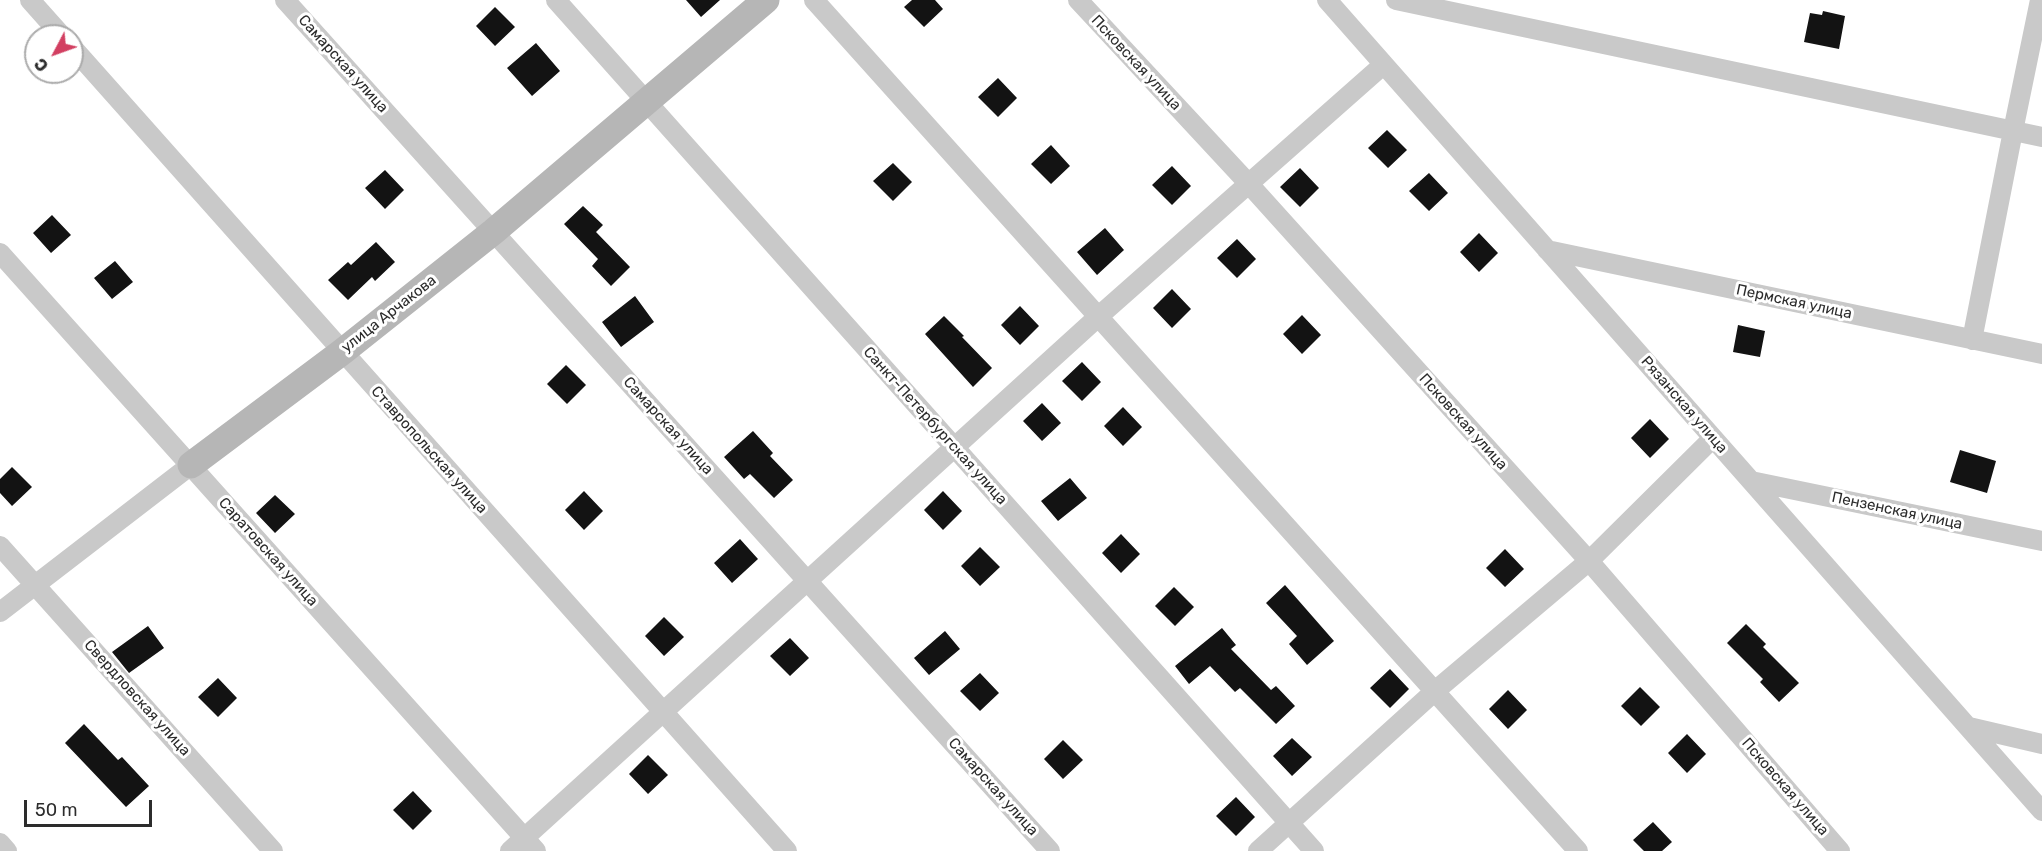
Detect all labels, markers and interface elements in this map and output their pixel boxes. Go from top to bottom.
street label: Самарская улица [294,11,392,117]
street label: Псковская улица [1087,12,1185,114]
north arrow [24,24,84,84]
text: С [31,54,52,75]
street label: улица Арчакова [338,271,440,357]
street label: Пермская улица [1734,281,1854,323]
street label: Санкт-Петербургская улица [859,343,1011,509]
street label: Рязанская улица [1637,353,1731,457]
street label: Псковская улица [1415,370,1511,474]
street label: Самарская улица [619,373,717,479]
street label: Ставропольская улица [367,383,491,517]
street label: Пензенская улица [1830,488,1964,534]
street label: Саратовская улица [215,494,321,610]
street label: Свердловская улица [80,636,194,760]
street label: Самарская улица [944,734,1042,840]
street label: Псковская улица [1738,735,1832,839]
scale bar [27,788,154,826]
text: 50 m [35,799,78,821]

